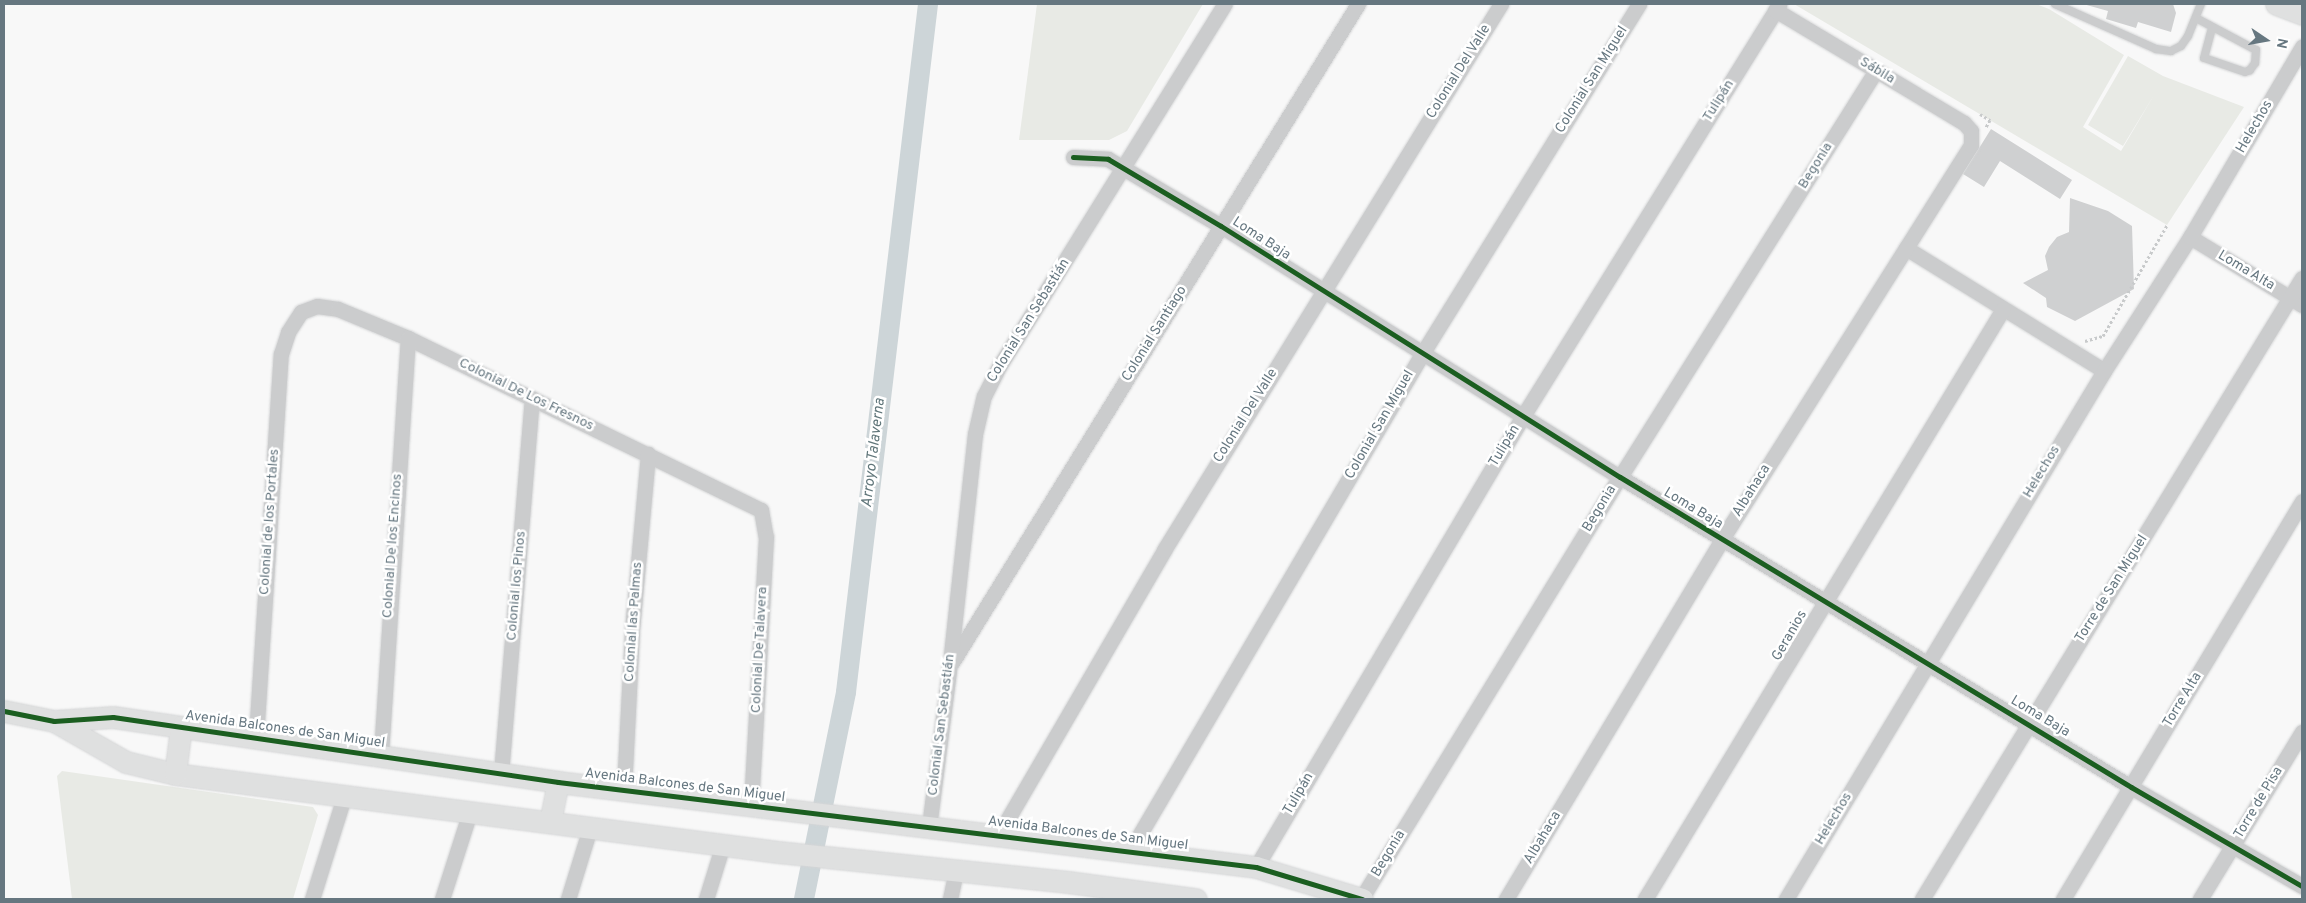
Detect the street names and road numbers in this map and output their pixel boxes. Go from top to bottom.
street label: Colonial Del Valle [1423,22,1495,122]
street label: Colonial San Miguel [1552,23,1632,137]
street label: Sábila [1856,54,1898,88]
street label: Tulipán [1700,77,1738,125]
street label: Helechos [2233,98,2277,156]
street label: Begonia [1795,140,1837,192]
street label: Loma Baja [1229,214,1293,264]
street label: Loma Alta [2214,247,2278,295]
street label: Colonial San Sebastián [984,256,1074,386]
street label: Colonial Santiago [1119,283,1191,385]
street label: Colonial De Los Fresnos [456,355,596,435]
street label: Colonial Del Valle [1210,366,1282,466]
street label: Colonial San Miguel [1342,368,1418,482]
street label: Tulipán [1486,422,1524,470]
street label: Helechos [2020,443,2064,501]
street label: Colonial de los Portales [257,448,283,596]
street label: Albahaca [1729,462,1775,520]
street label: Colonial De los Encinos [380,473,406,619]
street label: Begonia [1580,483,1620,535]
street label: Loma Baja [1660,485,1726,533]
street label: Colonial los Pinos [504,530,530,642]
street label: Torre de San Miguel [2072,532,2152,646]
street label: Colonial las Palmas [621,561,647,683]
street label: Colonial De Talavera [748,586,772,714]
street label: Geranios [1769,608,1811,664]
street label: Colonial San Sebastián [925,653,959,797]
street label: Torre Alta [2160,669,2206,731]
street label: Loma Baja [2007,693,2073,741]
street label: Avenida Balcones de San Miguel [184,708,386,752]
street label: Torre de Pisa [2231,764,2287,842]
street label: Avenida Balcones de San Miguel [584,765,786,807]
street label: Tulipán [1280,770,1318,818]
street label: Helechos [1812,790,1856,848]
street label: Albahaca [1521,809,1565,867]
street label: Avenida Balcones de San Miguel [987,813,1189,855]
street label: Begonia [1369,828,1409,880]

